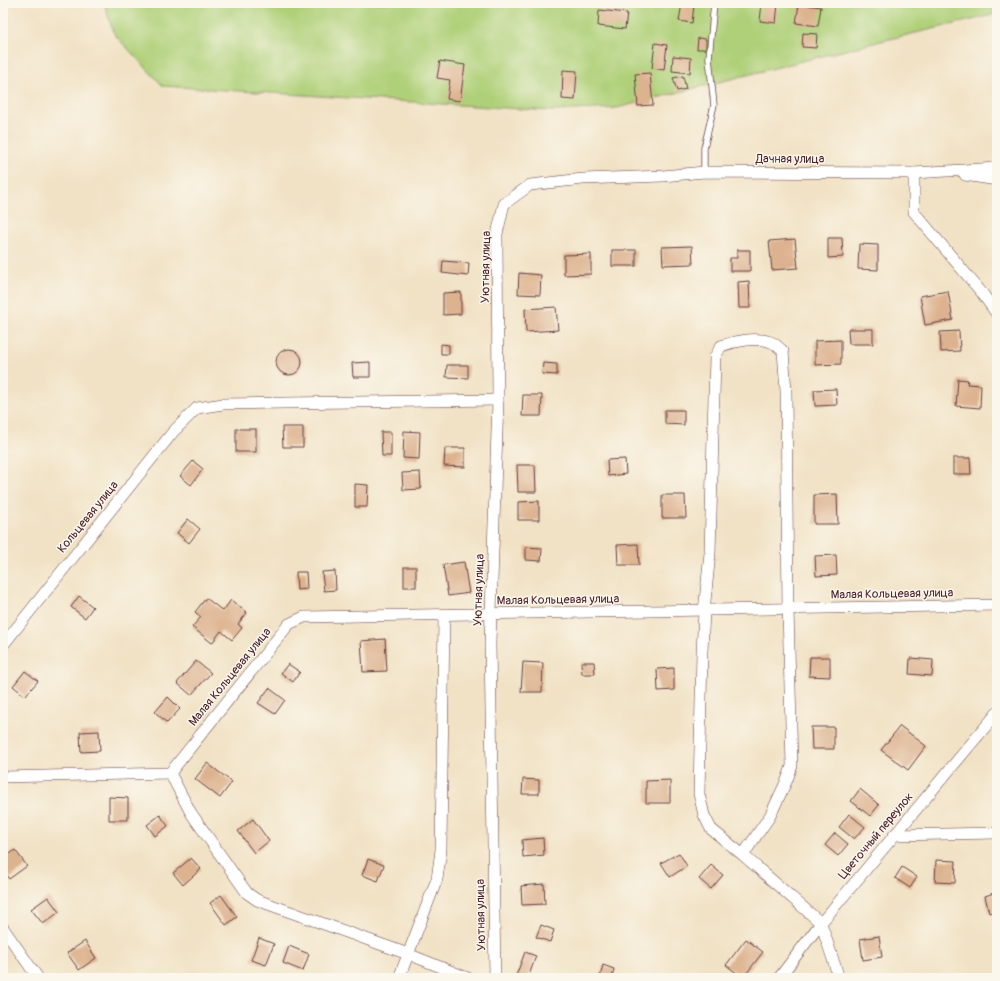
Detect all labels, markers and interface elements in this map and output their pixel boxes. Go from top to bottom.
street label: Дачная улица [755,152,825,167]
street label: Уютная улица [478,230,494,303]
street label: Кольцевая улица [54,478,122,556]
street label: Уютная улица [470,553,488,626]
street label: Малая Кольцевая улица [831,585,954,603]
street label: Малая Кольцевая улица [497,591,620,609]
street label: Малая Кольцевая улица [186,624,275,729]
street label: Цветочный переулок [835,790,917,882]
street label: Уютная улица [473,878,489,951]

